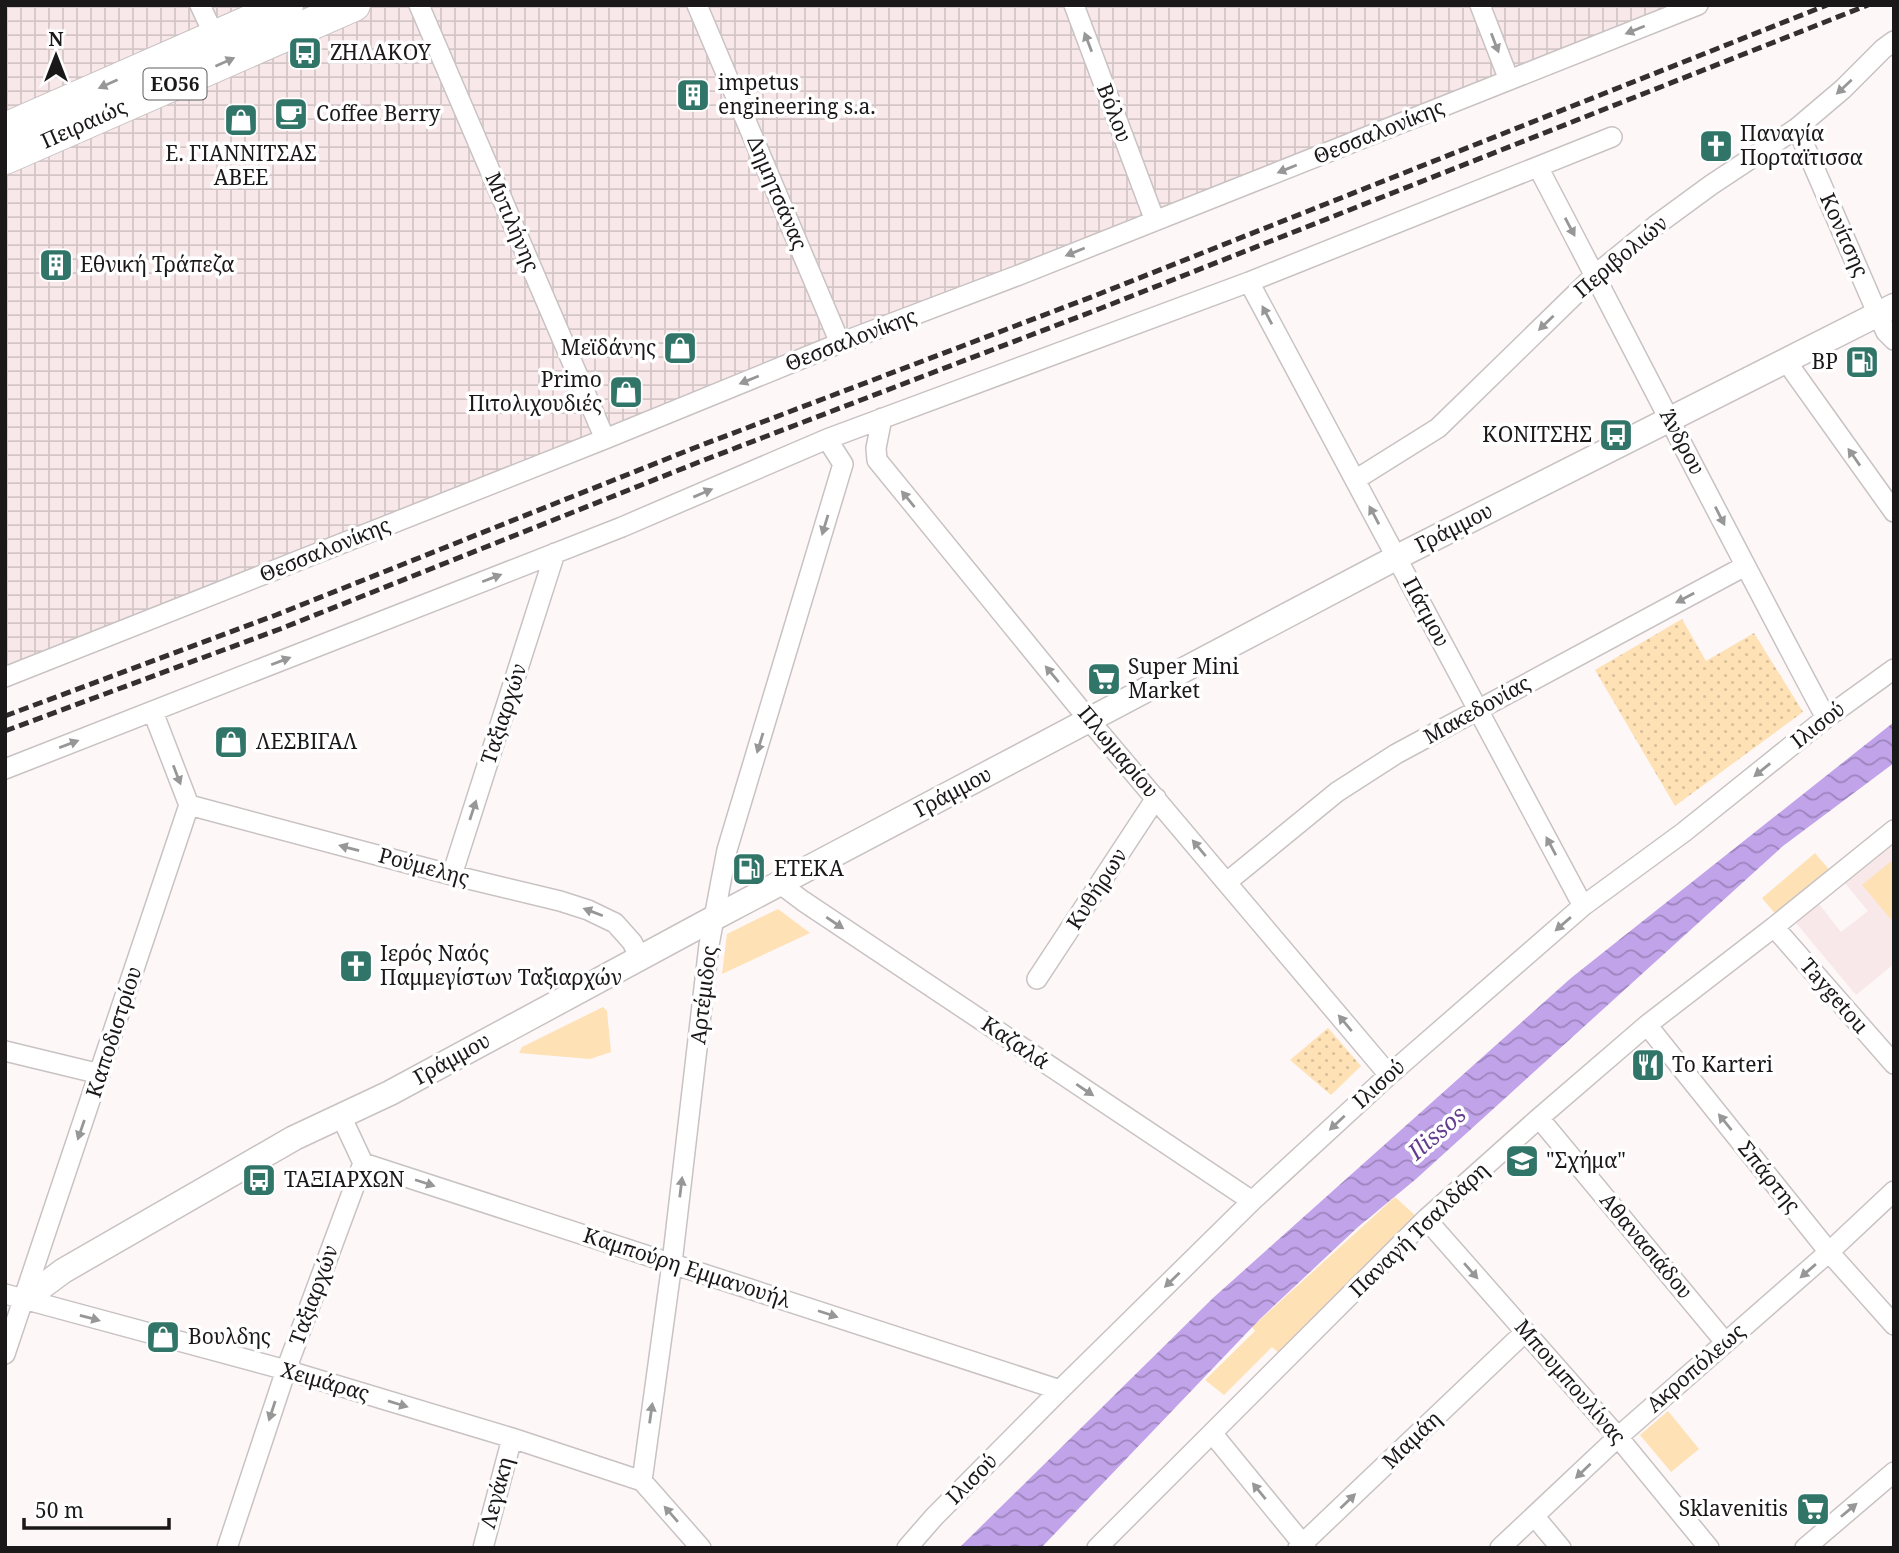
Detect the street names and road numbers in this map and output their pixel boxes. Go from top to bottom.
road number: ΕΟ56 [144,68,206,100]
street label: Βόλου [1091,79,1139,146]
street label: Πειραιώς [36,92,131,154]
street label: Θεσσαλονίκης [1309,92,1448,170]
street label: Δημητσάνας [741,131,814,254]
street label: Μυτιλήνης [479,168,546,276]
street label: Κονίτσης [1814,188,1876,281]
street label: Περιβολιών [1568,209,1673,304]
street label: Θεσσαλονίκης [781,301,920,377]
street label: Άνδρου [1654,404,1712,479]
street label: Γράμμου [1410,496,1497,559]
street label: Θεσσαλονίκης [255,510,394,588]
street label: Πάτμου [1397,572,1457,651]
street label: Ταξιαρχών [474,660,532,768]
street label: Μακεδονίας [1418,668,1535,750]
street label: Ιλισού [1785,694,1850,754]
street label: Πλωμαρίου [1072,700,1165,803]
street label: Γράμμου [909,759,996,823]
street label: Ρούμελης [376,840,473,892]
street label: Κυθήρων [1060,842,1133,934]
street label: Αρτέμιδος [683,944,723,1046]
street label: Taygetou [1794,952,1875,1039]
street label: Καποδιστρίου [79,963,147,1101]
street label: Καζαλά [976,1009,1055,1075]
street label: Γράμμου [408,1026,495,1091]
street label: Ιλισού [1346,1052,1410,1114]
street label: Σπάρτης [1732,1135,1807,1218]
street label: Παναγή Τσαλδάρη [1343,1156,1494,1303]
street label: Αθανασιάδου [1594,1186,1699,1304]
street label: Καμπούρη Εμμανουήλ [580,1220,795,1314]
street label: Ταξιαρχών [282,1241,344,1348]
street label: Μπουμπουλίνας [1509,1313,1633,1450]
street label: Ακροπόλεως [1640,1317,1751,1418]
street label: Χειμάρας [278,1355,373,1407]
street label: Μαμάη [1376,1404,1447,1474]
street label: Ιλισού [940,1447,1003,1510]
street label: Λεγάκη [473,1454,519,1532]

